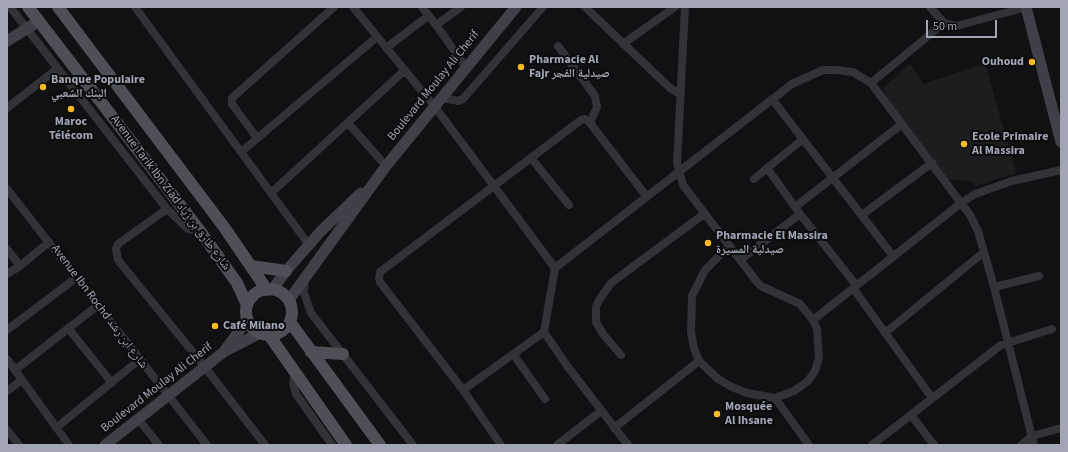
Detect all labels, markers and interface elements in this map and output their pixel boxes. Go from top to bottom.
scale bar [928,12,999,38]
text: 50 m [933,18,957,35]
street label: Boulevard Moulay Ali Cherif [385,28,483,144]
place label: Pharmacie Al Fajr صيدلية الفجر [529,53,610,81]
place label: Ouhoud [982,55,1024,69]
marker: Ouhoud [1027,57,1037,67]
marker: Pharmacie Al Fajr صيدلية الفجر [516,62,526,72]
place label: Banque Populaire البنك الشعبي [51,73,145,101]
marker: Banque Populaire البنك الشعبي [38,82,48,92]
marker: Maroc Télécom [66,104,76,114]
street label: Avenue Tarik Ibn Ziad شارع طارق بن زياد [107,113,233,273]
place label: Maroc Télécom [49,115,93,143]
place label: Ecole Primaire Al Massira [972,130,1048,158]
marker: Ecole Primaire Al Massira [959,139,969,149]
place label: Pharmacie El Massira صيدلية المسيرة [716,229,828,257]
marker: Pharmacie El Massira صيدلية المسيرة [703,238,713,248]
street label: Avenue Ibn Rochd شارع ابن رشد [48,242,150,372]
place label: Café Milano [223,319,285,333]
marker: Café Milano [210,321,220,331]
street label: Boulevard Moulay Ali Cherif [98,340,216,436]
place label: Mosquée Al Ihsane [725,400,773,428]
marker: Mosquée Al Ihsane [712,409,722,419]

